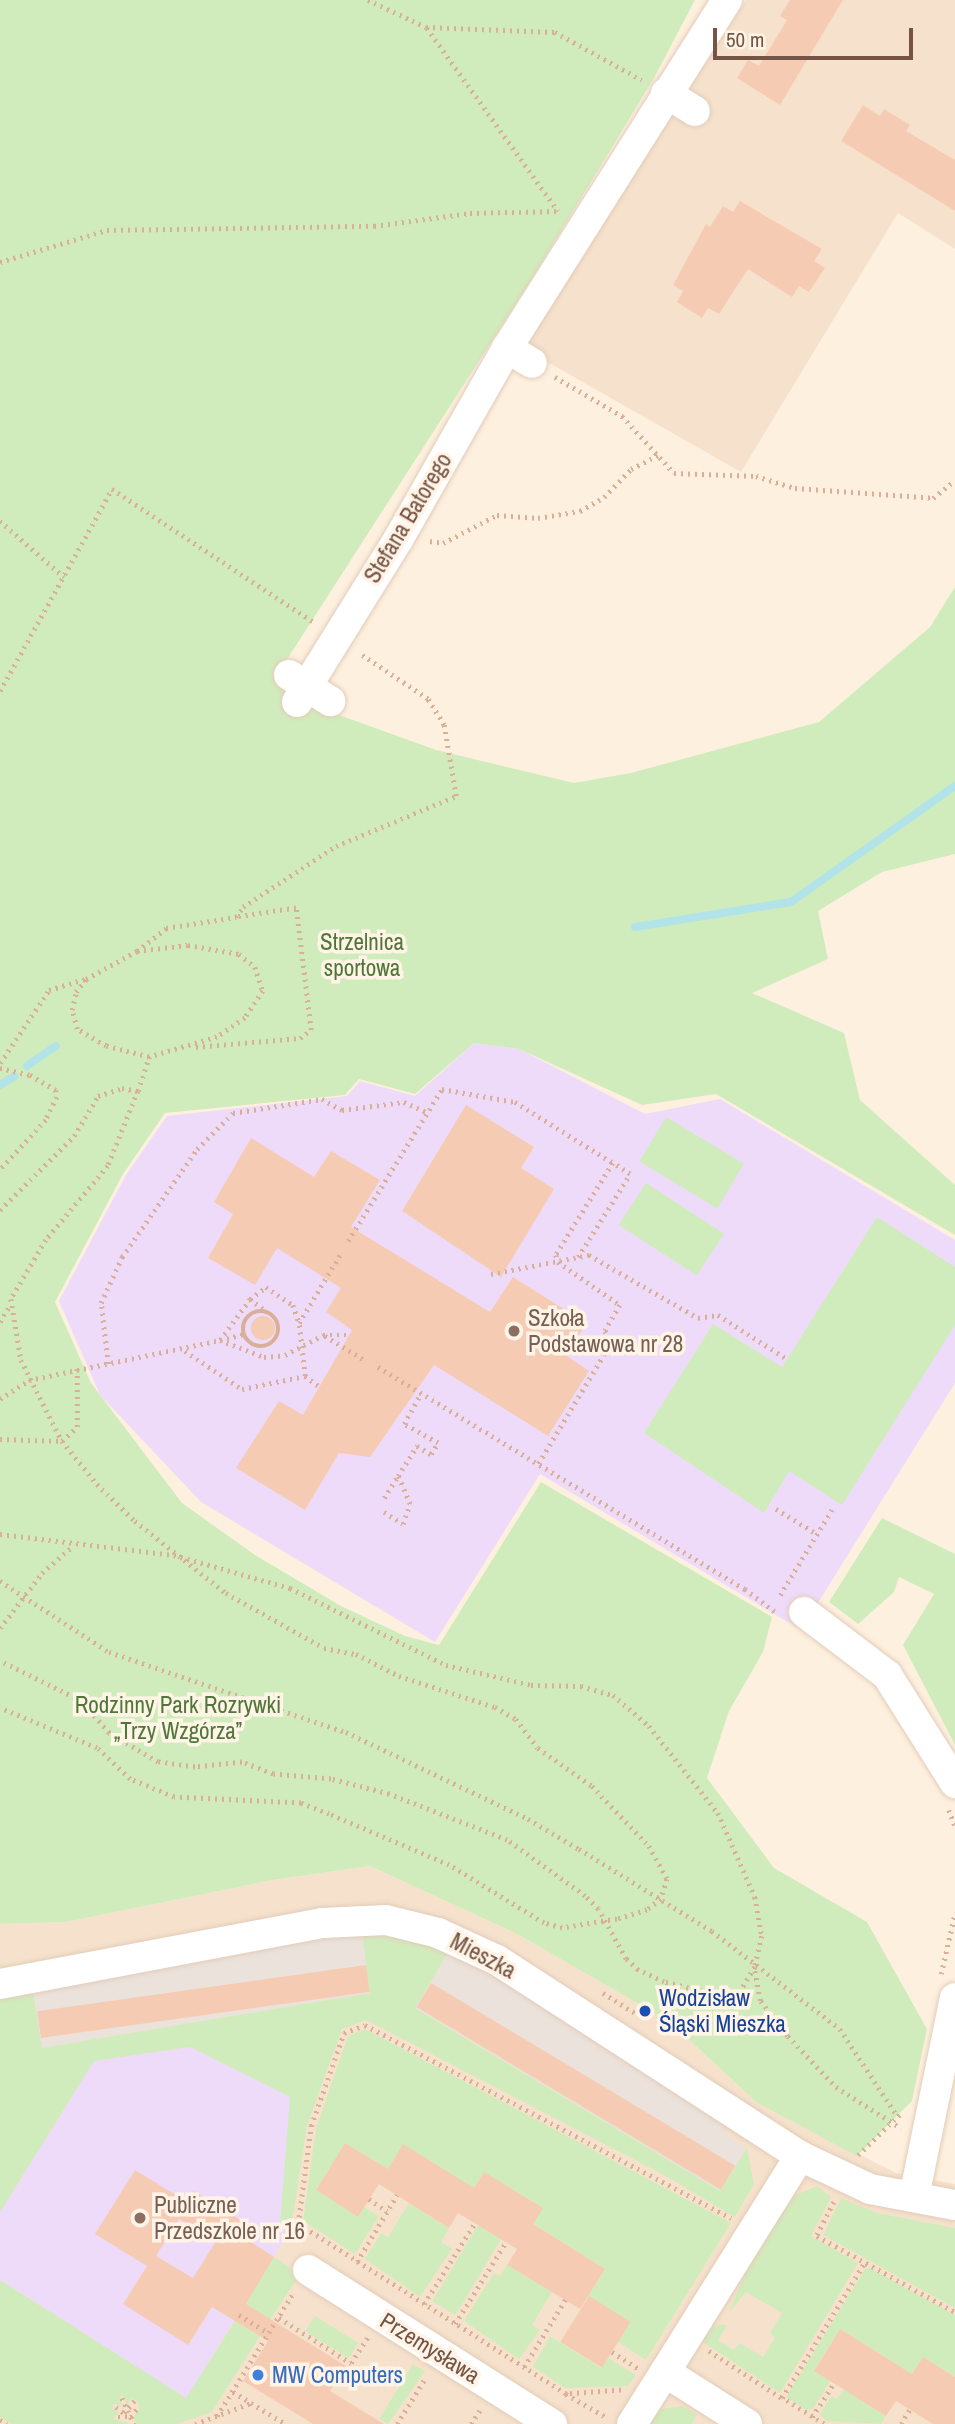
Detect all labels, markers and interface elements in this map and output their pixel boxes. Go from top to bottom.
scale bar [717,14,916,58]
text: 50 m [726,25,764,54]
street label: Stefana Batorego [358,448,458,588]
park label: Strzelnica sportowa [320,928,404,982]
place label: Szkoła Podstawowa nr 28 [528,1304,683,1358]
marker: Szkoła Podstawowa nr 28 [506,1323,522,1339]
park label: Rodzinny Park Rozrywki „Trzy Wzgórza” [75,1691,281,1745]
street label: Mieszka [446,1927,520,1985]
place label: Wodzisław Śląski Mieszka [659,1984,786,2038]
marker: Wodzisław Śląski Mieszka [637,2003,653,2019]
place label: Publiczne Przedszkole nr 16 [154,2191,305,2245]
marker: Publiczne Przedszkole nr 16 [132,2210,148,2226]
street label: Przemysława [375,2307,485,2389]
place label: MW Computers [272,2361,403,2389]
marker: MW Computers [250,2367,266,2383]

